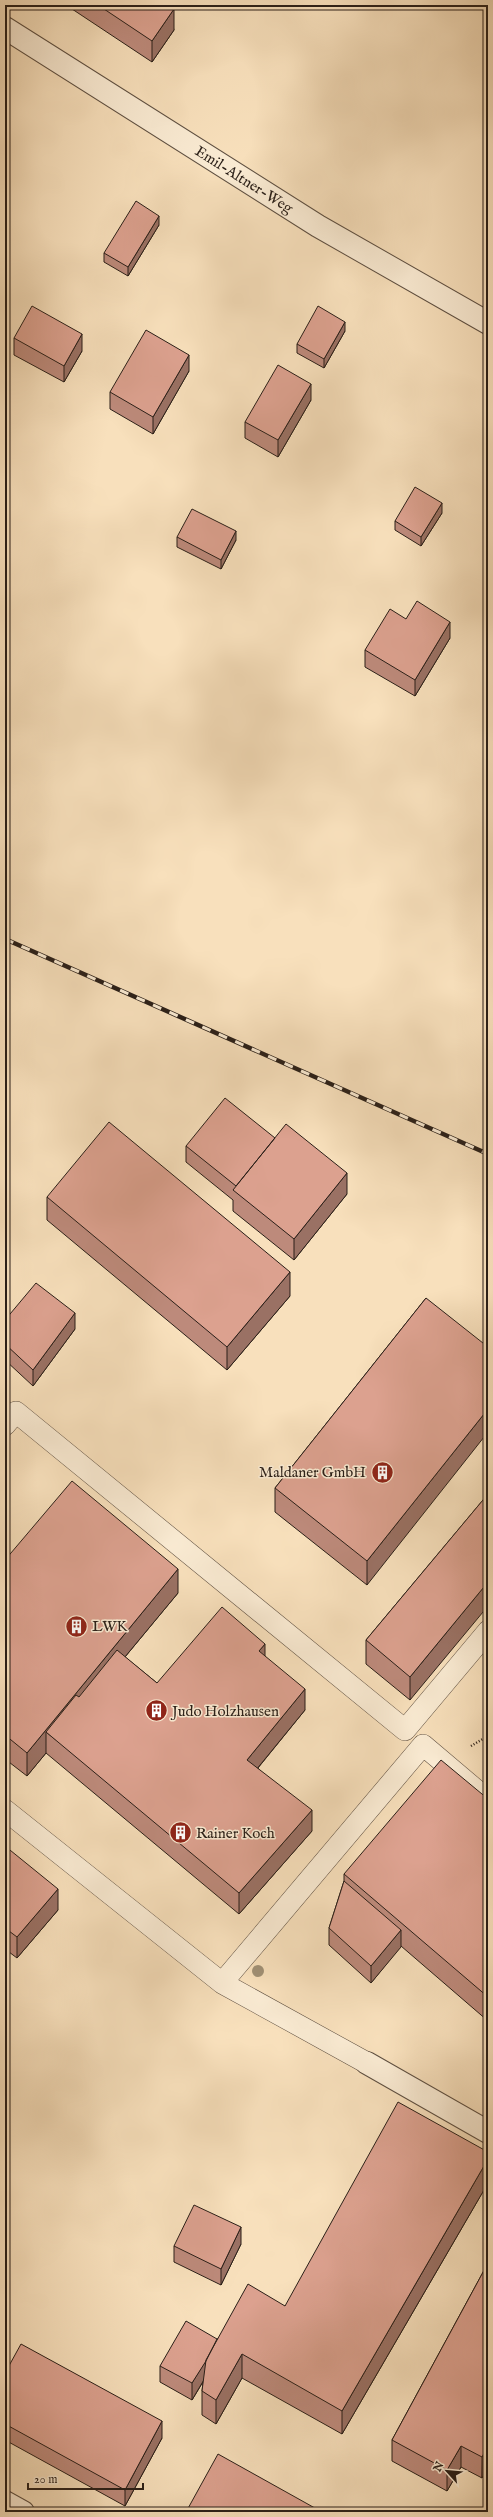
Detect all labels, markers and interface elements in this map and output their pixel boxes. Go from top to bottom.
street label: Emil-Altner-Weg [191,142,297,218]
building icon: Maldaner GmbH [369,1459,395,1485]
place label: Maldaner GmbH [259,1463,366,1482]
building icon: LWK [64,1613,90,1639]
place label: LWK [92,1617,128,1636]
building icon: Judo Holzhausen [143,1698,169,1724]
place label: Judo Holzhausen [170,1702,279,1721]
building icon: Rainer Koch [167,1820,193,1846]
place label: Rainer Koch [196,1824,275,1843]
north arrow [427,2451,467,2491]
text: N [430,2459,448,2475]
scale bar [28,2465,143,2491]
text: 20 m [34,2472,57,2487]

